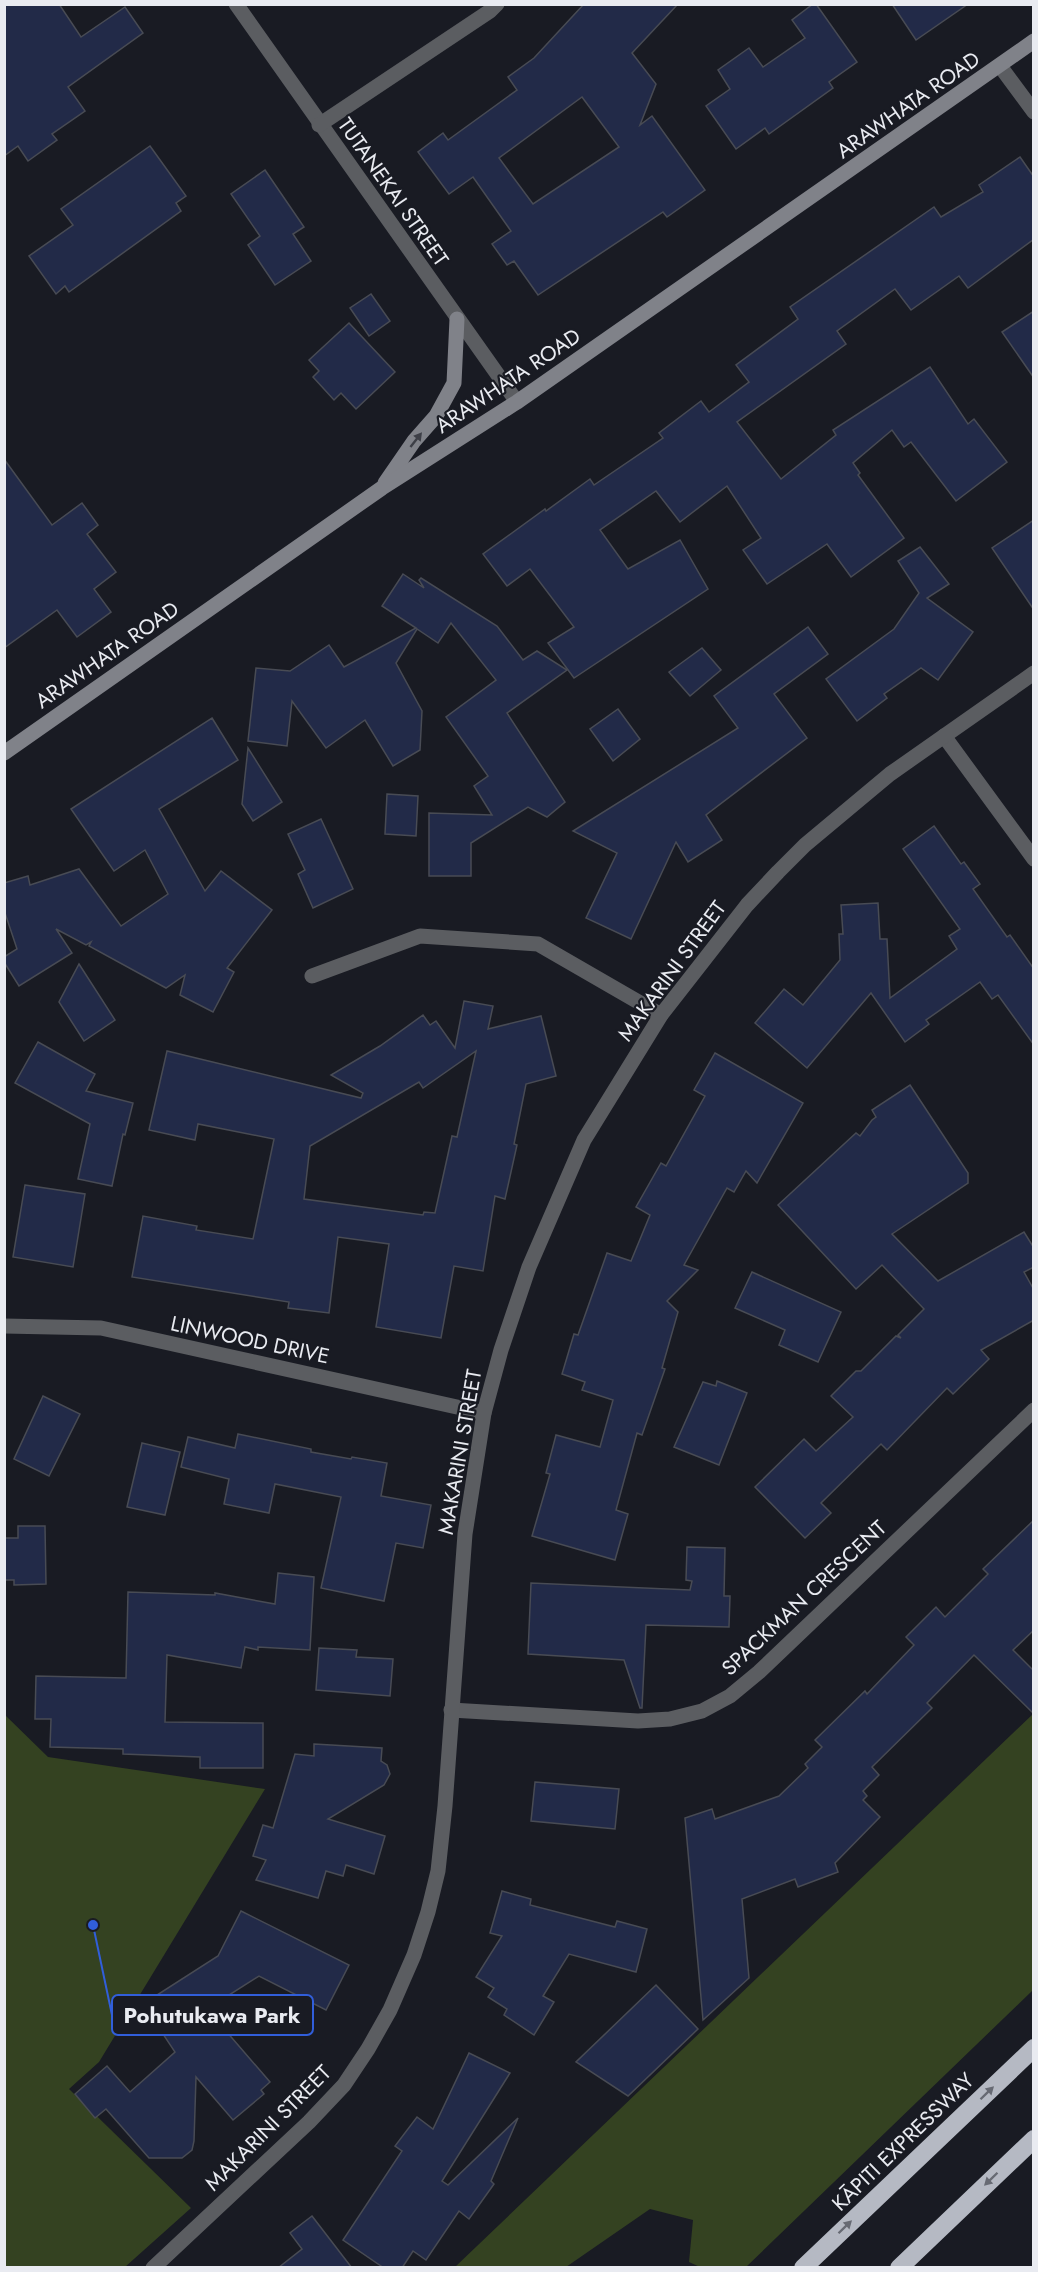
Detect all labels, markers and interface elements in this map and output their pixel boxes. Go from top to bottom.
street label: ARAWHATA ROAD [830,44,986,166]
street label: TUTANEKAI STREET [330,112,456,273]
street label: ARAWHATA ROAD [429,321,587,441]
one-way arrow [409,432,422,448]
street label: ARAWHATA ROAD [29,594,185,716]
street label: MAKARINI STREET [611,894,733,1047]
street label: LINWOOD DRIVE [168,1309,332,1371]
street label: MAKARINI STREET [431,1367,489,1537]
street label: SPACKMAN CRESCENT [715,1513,893,1683]
callout: Pohutukawa Park [112,1995,313,2035]
text: Pohutukawa Park [123,1999,301,2031]
street label: MAKARINI STREET [198,2058,338,2198]
street label: KĀPITI EXPRESSWAY [825,2066,981,2218]
one-way arrow [979,2086,994,2100]
one-way arrow [984,2172,999,2186]
one-way arrow [838,2220,853,2234]

